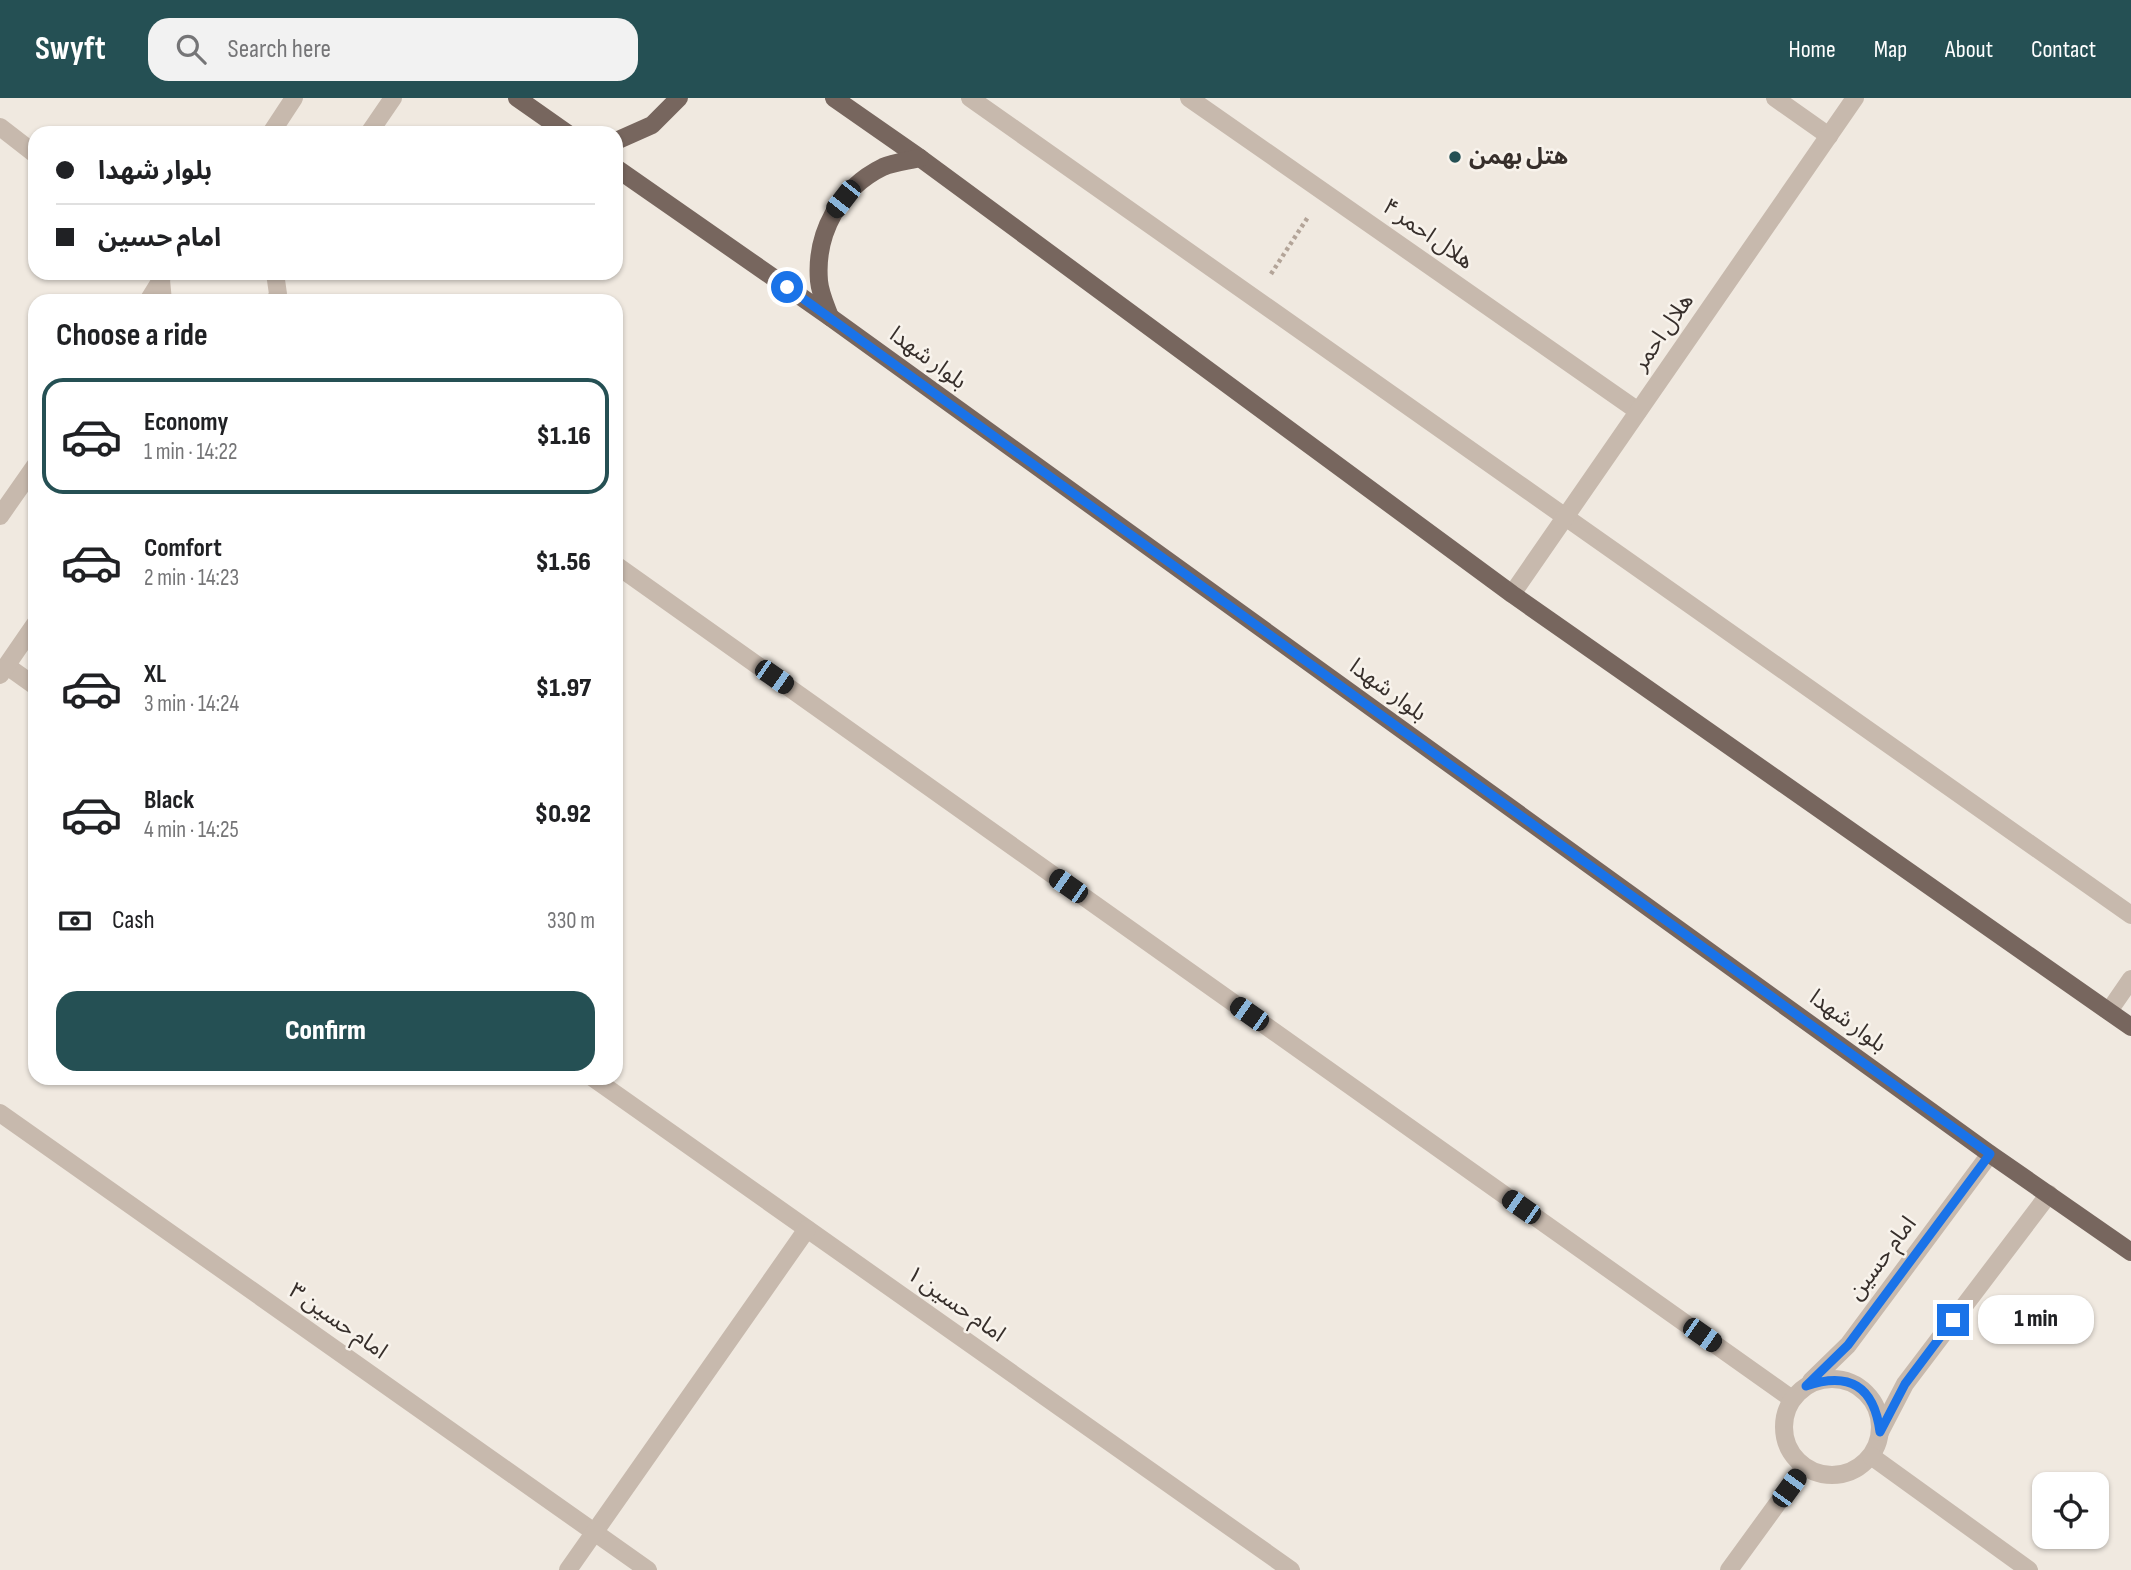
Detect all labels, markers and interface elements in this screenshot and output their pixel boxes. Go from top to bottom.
search box [148,18,638,81]
text: Swyft [35,29,106,69]
icon: search [172,30,210,68]
text: Search here [228,34,331,65]
text: Home [1788,35,1836,64]
text: Map [1874,35,1907,64]
text: About [1945,35,1993,64]
text: Contact [2031,35,2096,64]
place label: هتل بهمن [1469,143,1568,171]
marker: هتل بهمن [1447,149,1463,165]
text: بلوار شهدا [98,156,212,187]
car [822,176,865,222]
street label: هلال احمر ۴ [1377,192,1479,276]
text: امام حسین [98,223,221,254]
route start [771,271,803,303]
street label: هلال احمر [1626,288,1700,377]
text: Choose a ride [56,316,208,355]
street label: بلوار شهدا [884,321,972,395]
icon: car [60,405,123,468]
text: Economy [144,407,228,438]
text: $1.16 [536,421,591,452]
text: 1 min · 14:22 [144,438,237,466]
icon: car [60,531,123,594]
text: Comfort [144,533,222,564]
text: $1.56 [535,547,591,578]
text: 2 min · 14:23 [144,564,239,592]
street label: بلوار شهدا [1344,653,1432,727]
car [751,656,798,698]
icon: car [60,657,123,720]
text: XL [144,659,166,690]
text: $1.97 [536,673,591,704]
text: 3 min · 14:24 [144,690,239,718]
icon: car [60,783,123,846]
text: Black [144,785,194,816]
text: $0.92 [535,799,591,830]
text: 4 min · 14:25 [144,816,239,844]
car [1045,865,1092,907]
icon: cash [56,902,94,940]
text: Cash [112,905,155,936]
text: 330 m [547,907,595,935]
street label: بلوار شهدا [1804,984,1892,1058]
button: Confirm [56,991,595,1071]
car [1226,993,1273,1035]
car [1498,1186,1545,1228]
street label: امام حسین [1841,1211,1925,1307]
street label: امام حسین ۱ [899,1260,1011,1351]
street label: امام حسین ۳ [281,1277,393,1368]
callout: 1 min [1978,1296,2093,1344]
route end [1937,1304,1969,1336]
text: 1 min [2014,1305,2058,1333]
car [1679,1314,1726,1356]
car [1769,1465,1810,1511]
map controls [2032,1472,2109,1549]
button: locate [2032,1472,2109,1549]

